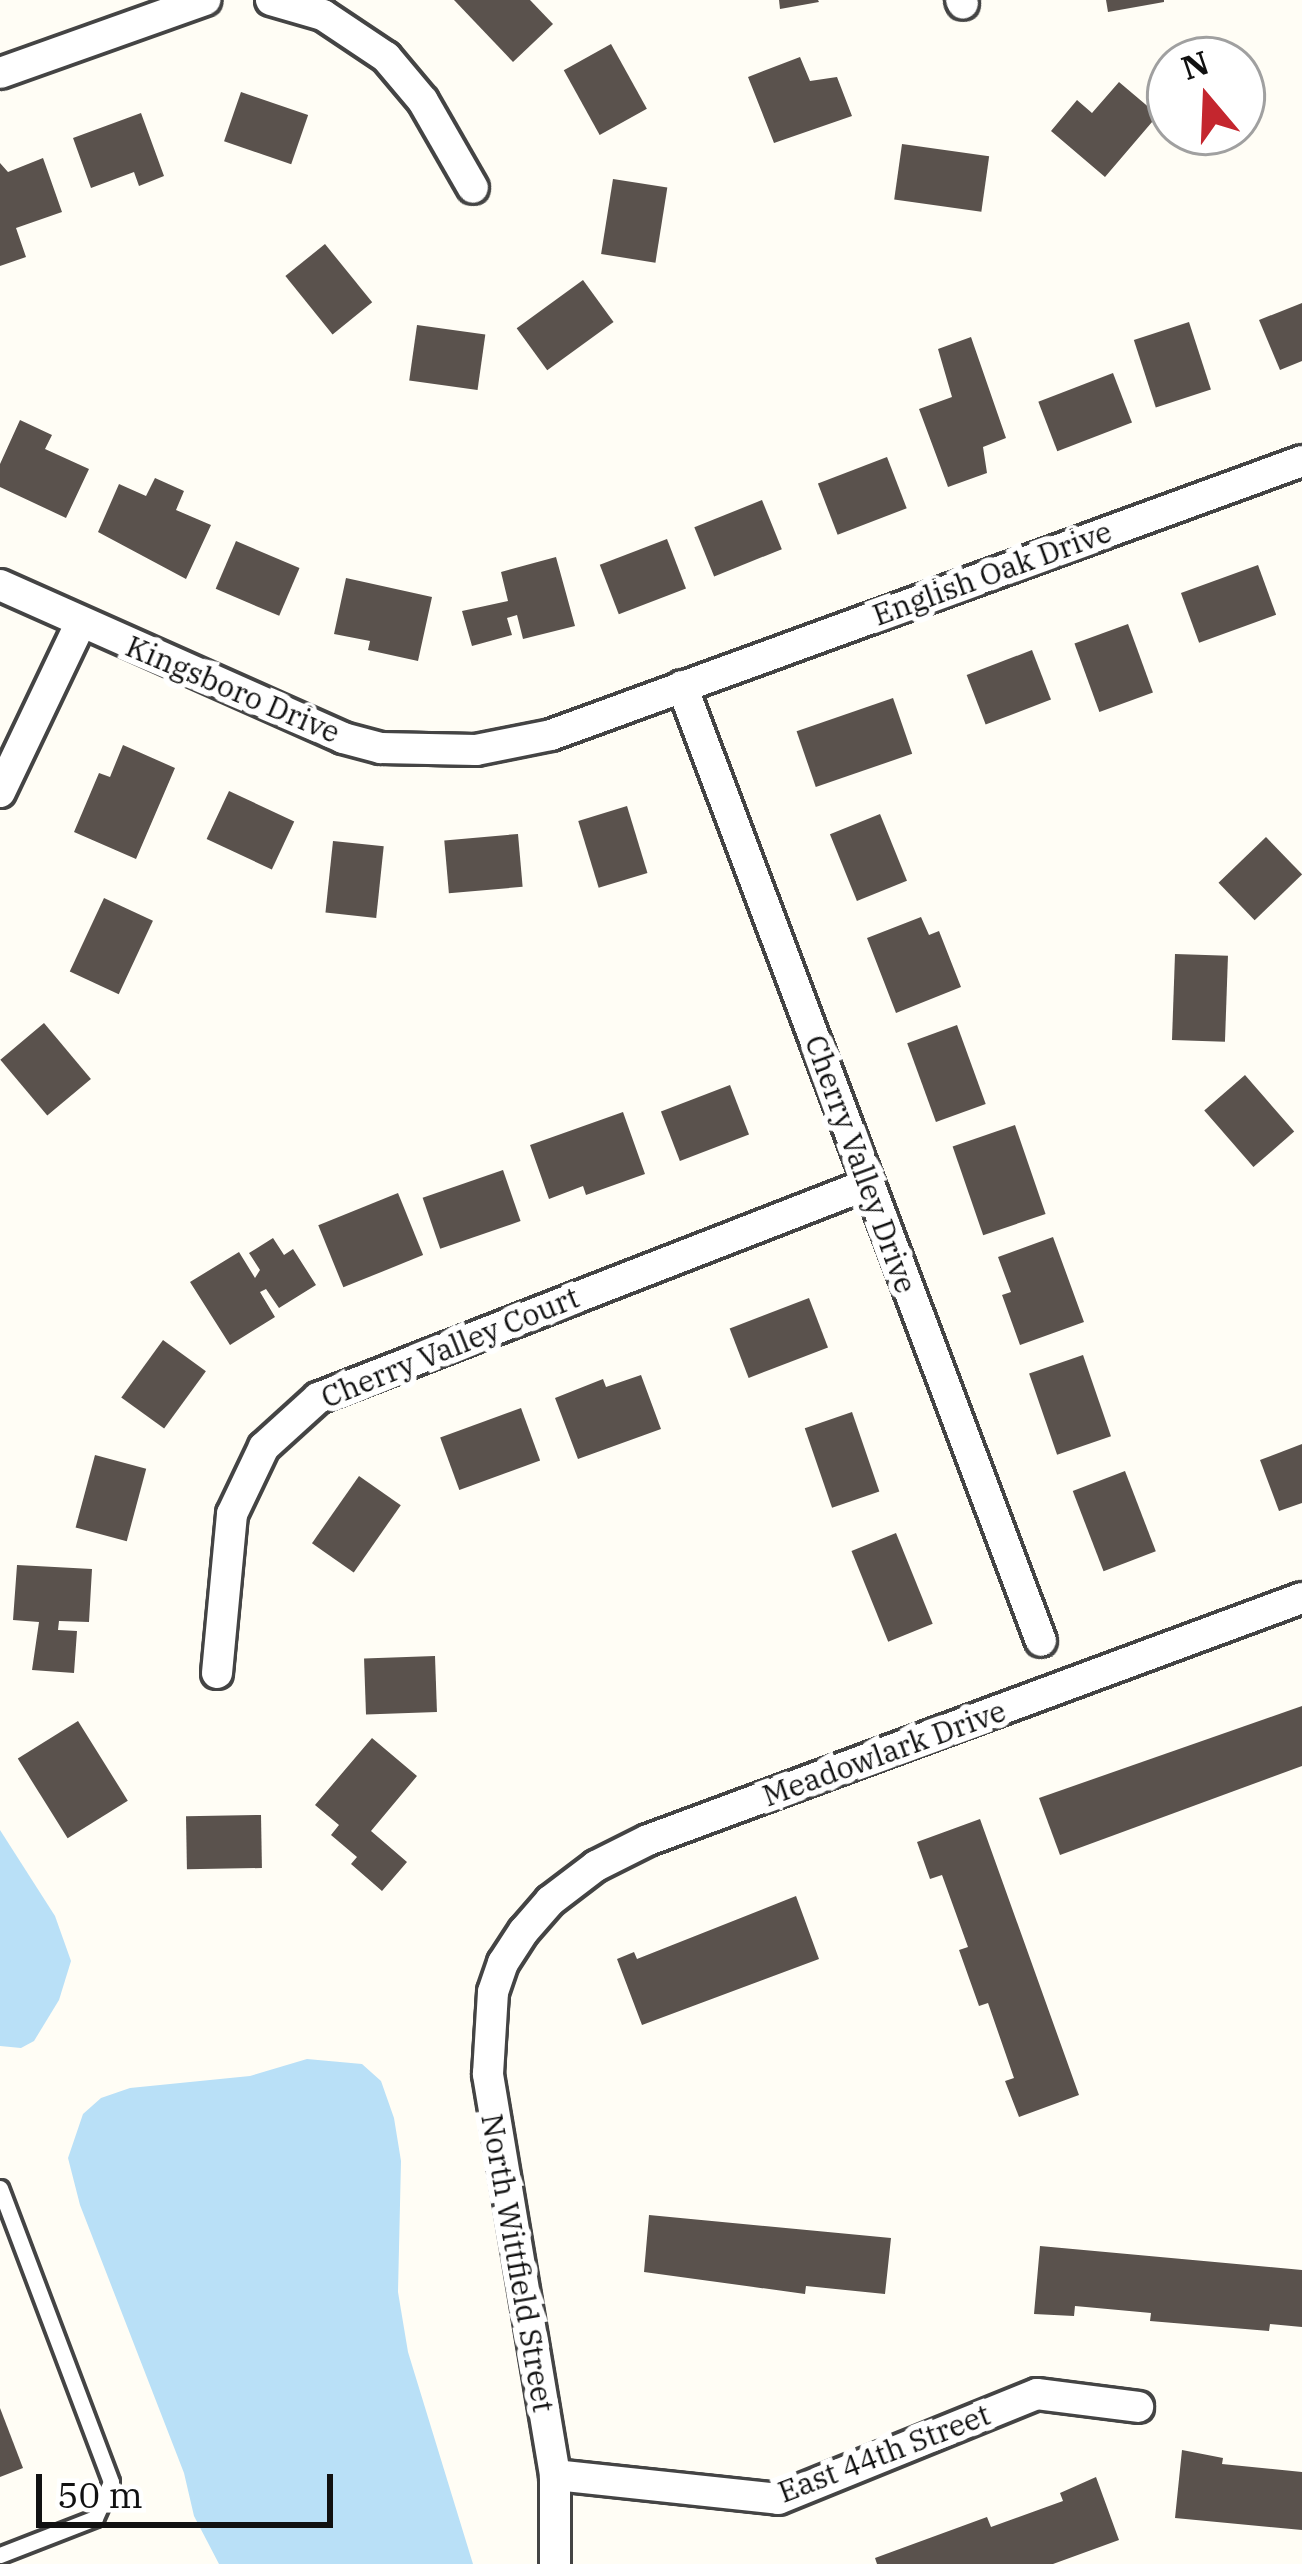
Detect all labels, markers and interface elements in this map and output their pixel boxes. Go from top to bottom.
north arrow [1146,36,1266,156]
text: N [1176,40,1214,89]
street label: English Oak Drive [868,513,1116,633]
street label: Kingsboro Drive [121,628,345,750]
street label: Cherry Valley Drive [798,1030,924,1298]
street label: Cherry Valley Court [316,1279,584,1415]
street label: Meadowlark Drive [758,1692,1010,1814]
street label: North Wittfield Street [474,2111,562,2415]
street label: East 44th Street [773,2396,995,2510]
scale bar [42,2450,339,2524]
text: 50 m [57,2471,143,2518]

